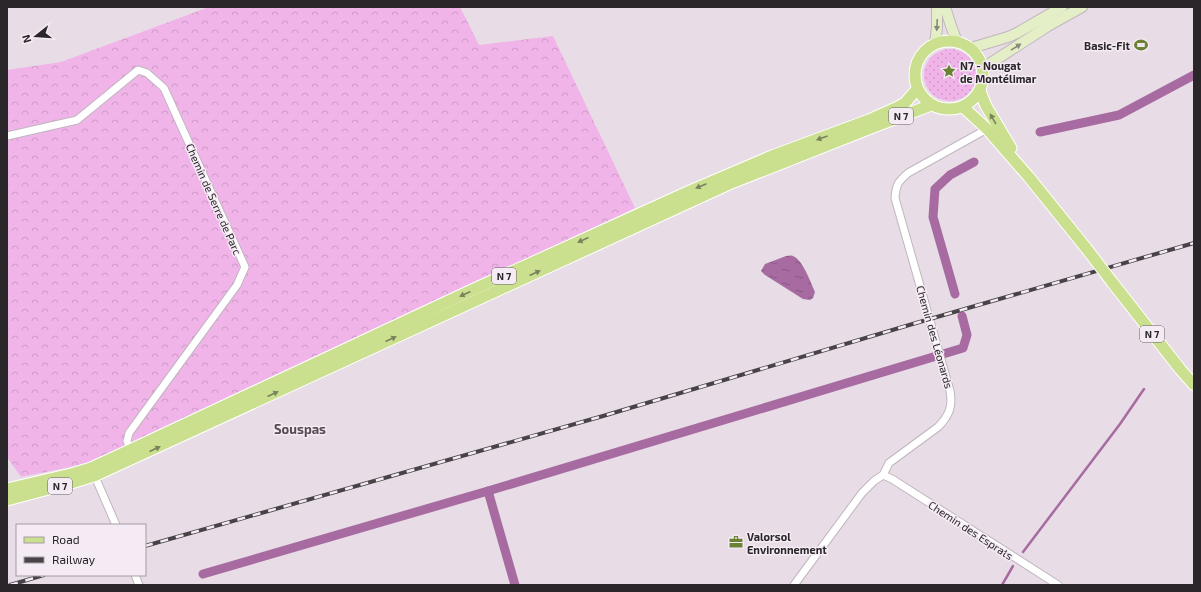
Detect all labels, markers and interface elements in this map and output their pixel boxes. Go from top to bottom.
north arrow [16,16,56,56]
one-way arrow [933,19,940,31]
text: N [19,33,33,45]
sports icon: Basic-Fit [1133,37,1149,53]
place label: Basic-Fit [1084,39,1130,52]
one-way arrow [1011,43,1021,51]
place label: N7 - Nougat de Montélimar [960,59,1037,85]
place icon: N7 - Nougat de Montélimar [941,63,957,79]
road number: N 7 [889,108,913,124]
one-way arrow [990,113,997,125]
one-way arrow [816,135,828,141]
street label: Chemin de Serre de Parc [184,141,244,257]
one-way arrow [696,183,707,189]
one-way arrow [577,237,589,243]
road number: N 7 [492,268,516,284]
one-way arrow [529,270,540,276]
street label: Chemin des Léonards [914,284,956,390]
one-way arrow [459,291,470,297]
road number: N 7 [1140,326,1164,342]
one-way arrow [385,336,397,342]
one-way arrow [267,391,279,397]
district label: Souspas [274,421,326,437]
one-way arrow [149,445,161,452]
road number: N 7 [48,478,72,494]
street label: Chemin des Esprats [926,498,1016,562]
legend [16,524,146,576]
place label: Valorsol Environnement [747,530,827,556]
text: Road [52,532,80,546]
office icon: Valorsol Environnement [728,534,744,550]
text: Railway [52,552,96,566]

